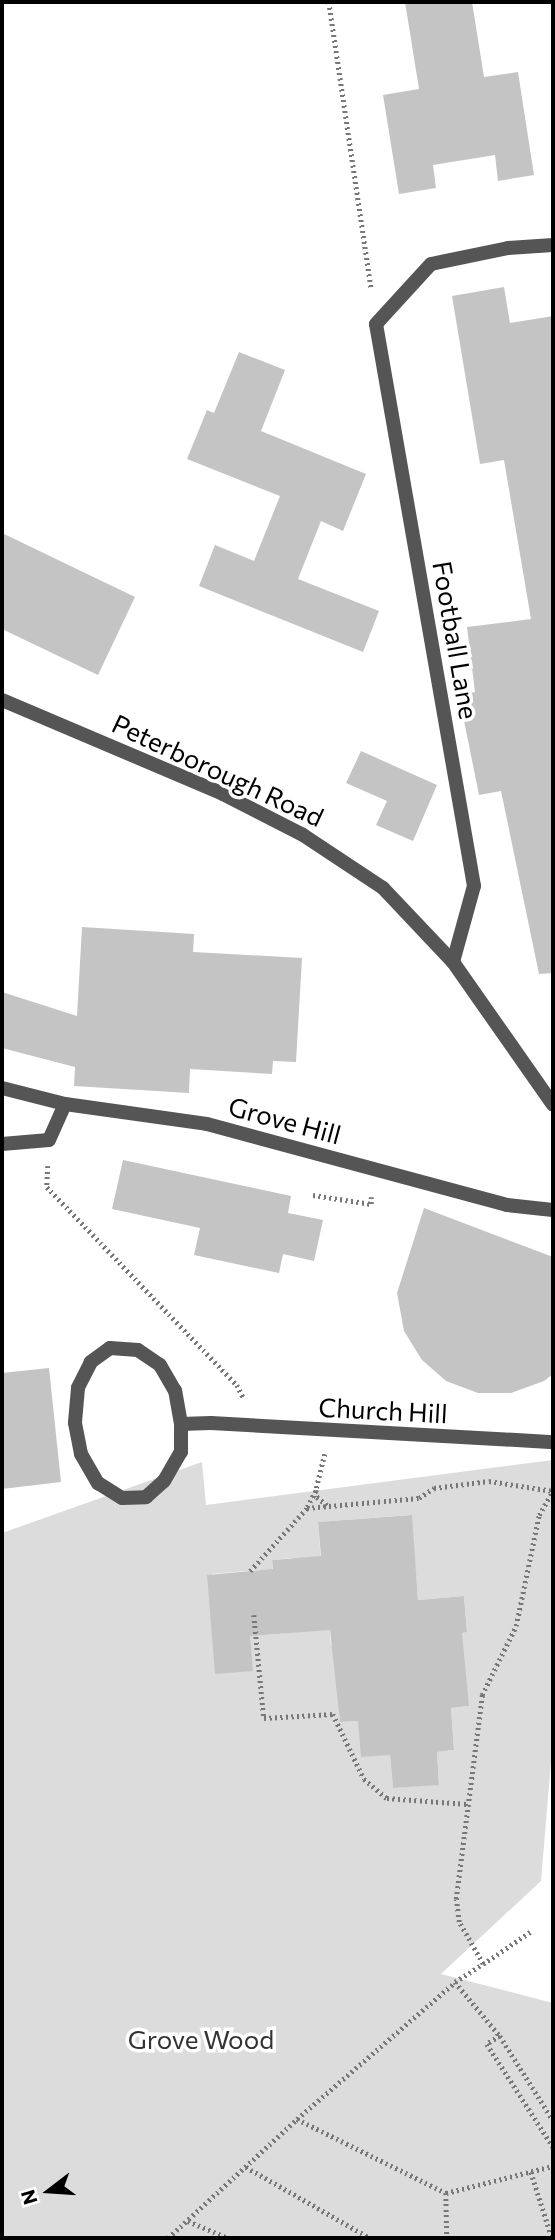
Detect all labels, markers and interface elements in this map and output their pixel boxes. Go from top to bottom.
street label: Football Lane [427,558,485,722]
street label: Peterborough Road [107,707,329,833]
street label: Grove Hill [225,1090,345,1150]
street label: Church Hill [318,1391,448,1429]
park label: Grove Wood [128,2023,274,2055]
north arrow [14,2156,84,2226]
text: N [15,2187,42,2207]

